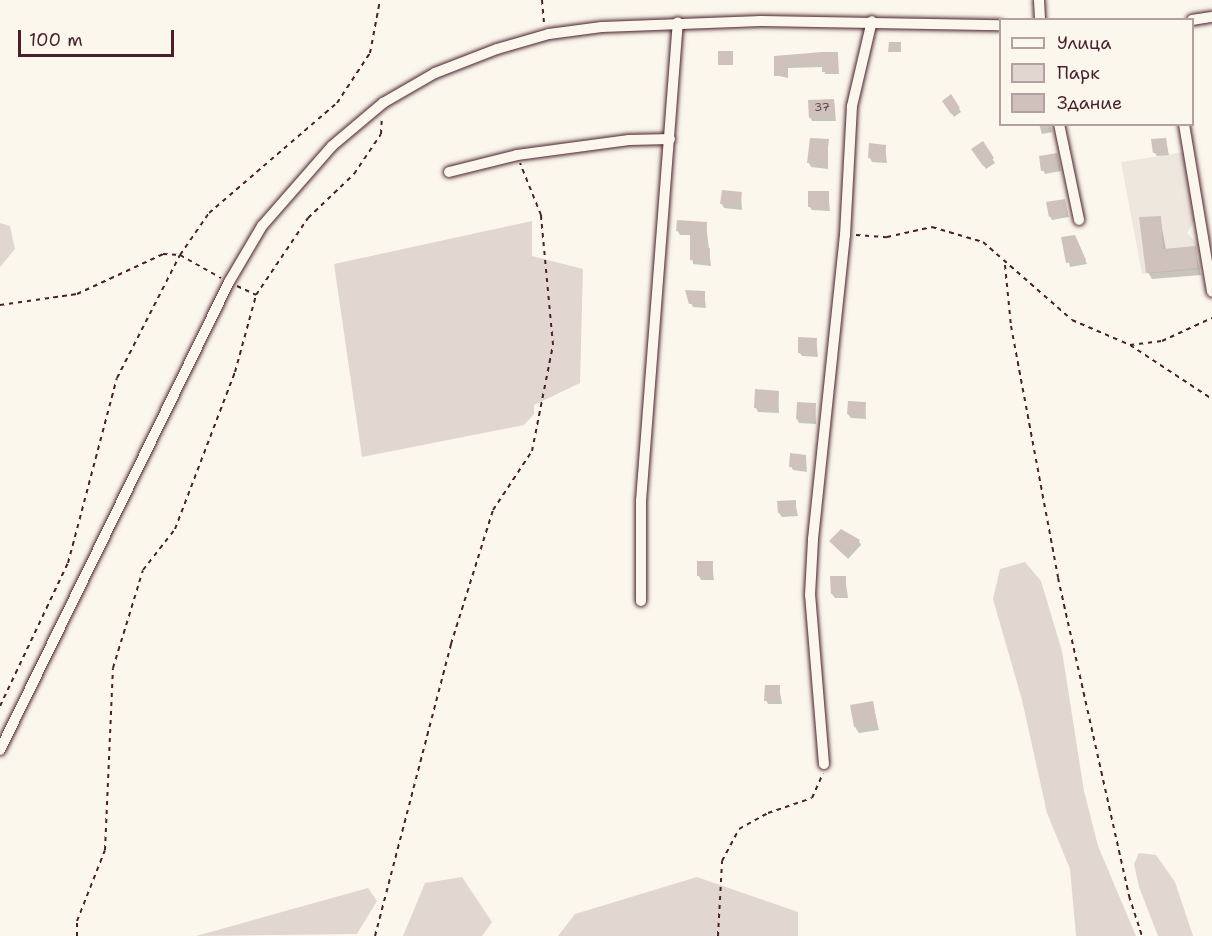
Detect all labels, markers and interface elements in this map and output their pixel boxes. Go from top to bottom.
scale bar [21,18,177,56]
legend [999,18,1194,126]
text: 100 m [29,28,83,52]
text: Улица [1057,31,1111,55]
text: Парк [1057,61,1100,85]
text: Здание [1057,91,1122,115]
house number: 37 [814,101,830,115]

